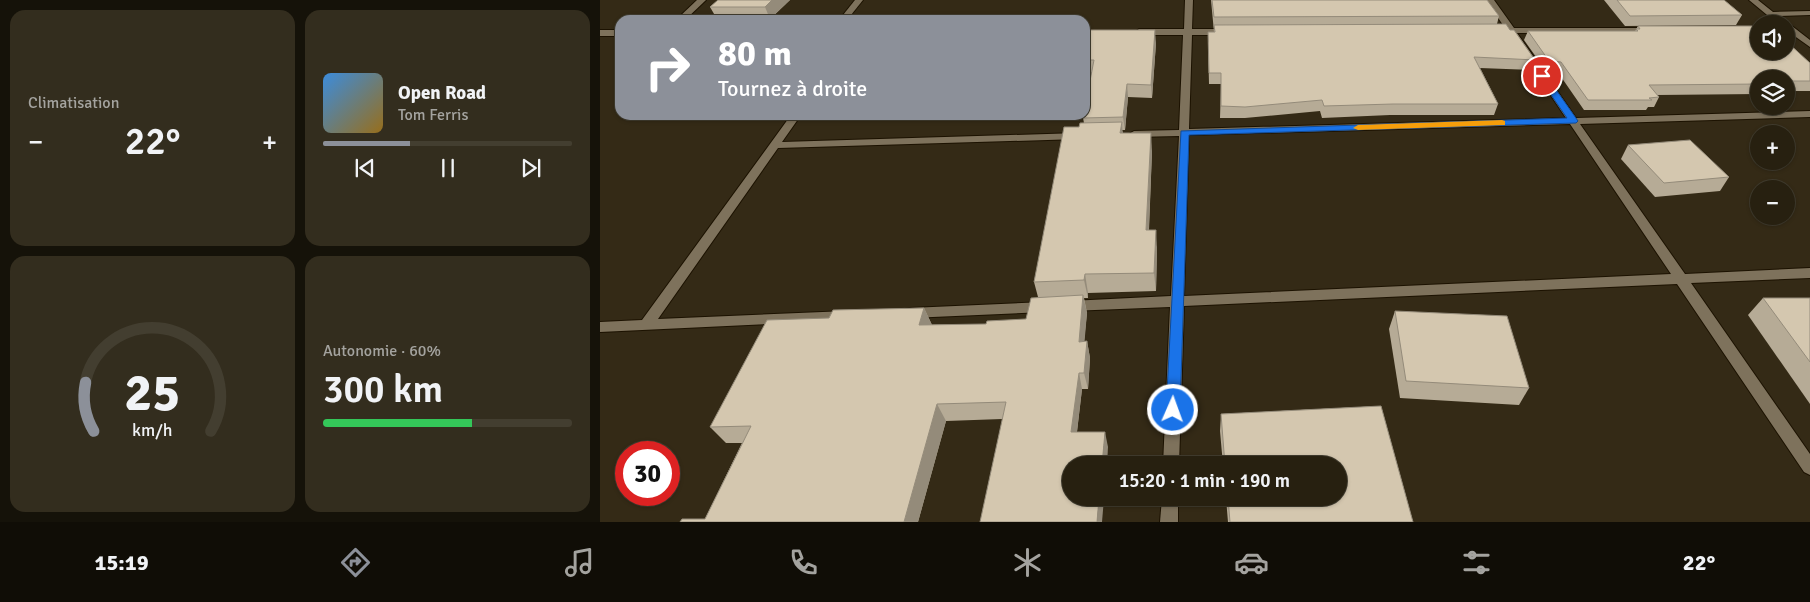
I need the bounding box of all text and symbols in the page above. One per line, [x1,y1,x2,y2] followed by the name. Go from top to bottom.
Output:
[1750,15,1795,225] map controls
[1750,15,1795,60] button: sound
[718,32,792,75] text: 80 m
[635,35,700,100] icon: right
[1521,55,1563,97] pin
[1528,62,1556,90] icon: arrive
[1750,70,1795,115] button: layers
[718,75,867,102] text: Tournez à droite
[398,81,486,105] text: Open Road
[28,93,119,113] text: Climatisation
[398,105,468,125] text: Tom Ferris
[125,118,180,165] text: 22°
[28,125,43,159] text: −
[262,125,277,159] text: +
[1750,125,1795,170] button: +
[351,154,379,182] icon: previous
[434,154,462,182] icon: pause
[517,154,545,182] icon: next
[1750,180,1795,225] button: −
[323,341,441,361] text: Autonomie · 60%
[124,361,181,425] text: 25
[323,366,443,413] text: 300 km
[1146,383,1198,435] position arrow
[132,419,173,441] text: km/h
[615,441,680,506] speed limit sign: 30
[1119,469,1290,493] text: 15:20 · 1 min · 190 m
[338,545,373,580] icon: directions
[562,545,597,580] icon: music
[786,545,821,580] icon: phone
[1010,545,1045,580] icon: climate
[1234,545,1269,580] icon: car
[1459,545,1494,580] icon: filters
[95,549,149,576] text: 15:19
[1683,549,1715,576] text: 22°

